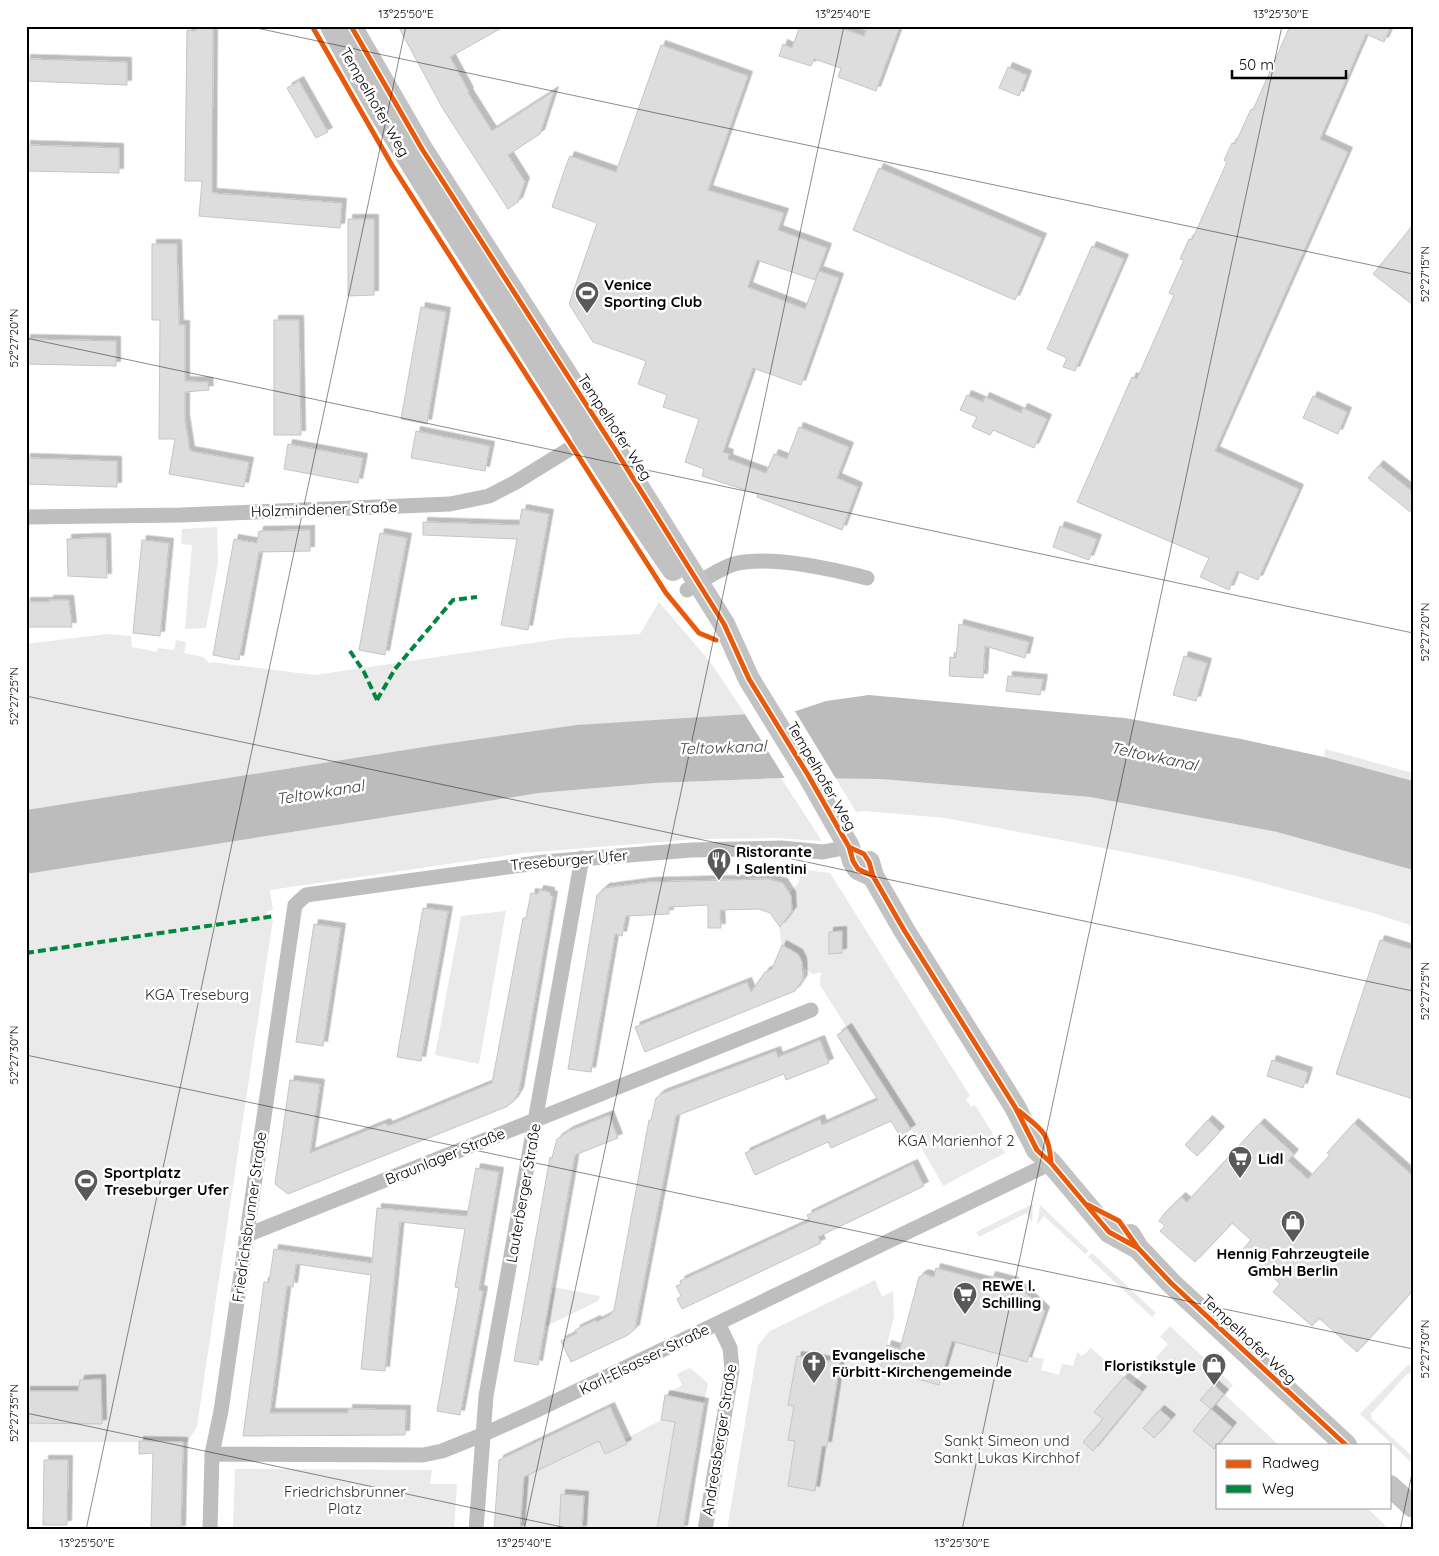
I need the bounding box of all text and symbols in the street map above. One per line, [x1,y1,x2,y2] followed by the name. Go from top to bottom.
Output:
[378,6,434,21] text: 13°25'50"E
[815,6,871,21] text: 13°25'40"E
[1253,6,1309,21] text: 13°25'30"E
[336,44,414,160] street label: Tempelhofer Weg
[1232,48,1345,80] scale bar
[1239,55,1274,74] text: 50 m
[1417,246,1432,302] text: 52°27'15"N
[604,275,702,311] place label: Venice Sporting Club
[574,280,600,314] sports icon: Venice Sporting Club
[6,308,21,368] text: 52°27'20"N
[573,370,657,484] street label: Tempelhofer Weg
[251,497,397,521] street label: Holzmindener Straße
[1417,602,1432,662] text: 52°27'20"N
[6,667,21,725] text: 52°27'25"N
[783,718,861,834] street label: Tempelhofer Weg
[678,735,769,759] water label: Teltowkanal
[1109,737,1202,775] water label: Teltowkanal
[275,775,367,809] water label: Teltowkanal
[736,842,812,878] place label: Ristorante I Salentini
[509,845,629,875] street label: Treseburger Ufer
[706,847,732,881] restaurant icon: Ristorante I Salentini
[1417,962,1432,1020] text: 52°27'25"N
[145,985,249,1004] park label: KGA Treseburg
[6,1026,21,1084] text: 52°27'30"N
[501,1122,545,1264] street label: Lauterberger Straße
[382,1123,508,1189] street label: Braunlager Straße
[228,1130,270,1304] street label: Friedrichsbrunner Straße
[898,1131,1014,1150] park label: KGA Marienhof 2
[1227,1145,1253,1179] supermarket icon: Lidl
[1258,1149,1283,1168] place label: Lidl
[104,1163,229,1199] place label: Sportplatz Treseburger Ufer
[73,1168,99,1202] sports icon: Sportplatz Treseburger Ufer
[1280,1209,1306,1243] shop icon: Hennig Fahrzeugteile GmbH Berlin
[1216,1244,1370,1280] place label: Hennig Fahrzeugteile GmbH Berlin
[982,1276,1041,1312] place label: REWE l. Schilling
[952,1281,978,1315] supermarket icon: REWE l. Schilling
[1197,1290,1301,1388] street label: Tempelhofer Weg
[576,1319,712,1399] street label: Karl-Elsasser-Straße
[1417,1320,1432,1378] text: 52°27'30"N
[832,1345,1012,1381] place label: Evangelische Fürbitt-Kirchengemeinde
[801,1350,827,1384] church icon: Evangelische Fürbitt-Kirchengemeinde
[1201,1352,1227,1386] shop icon: Floristikstyle
[1104,1356,1196,1375] place label: Floristikstyle
[698,1363,740,1517] street label: Andreasberger Straße
[6,1384,21,1442] text: 52°27'35"N
[934,1431,1081,1467] park label: Sankt Simeon und Sankt Lukas Kirchhof
[1216,1444,1392,1508] legend
[1262,1453,1319,1472] text: Radweg
[1262,1479,1294,1498] text: Weg
[284,1482,406,1518] park label: Friedrichsbrunner Platz
[59,1535,115,1550] text: 13°25'50"E
[496,1535,552,1550] text: 13°25'40"E
[934,1535,990,1550] text: 13°25'30"E

